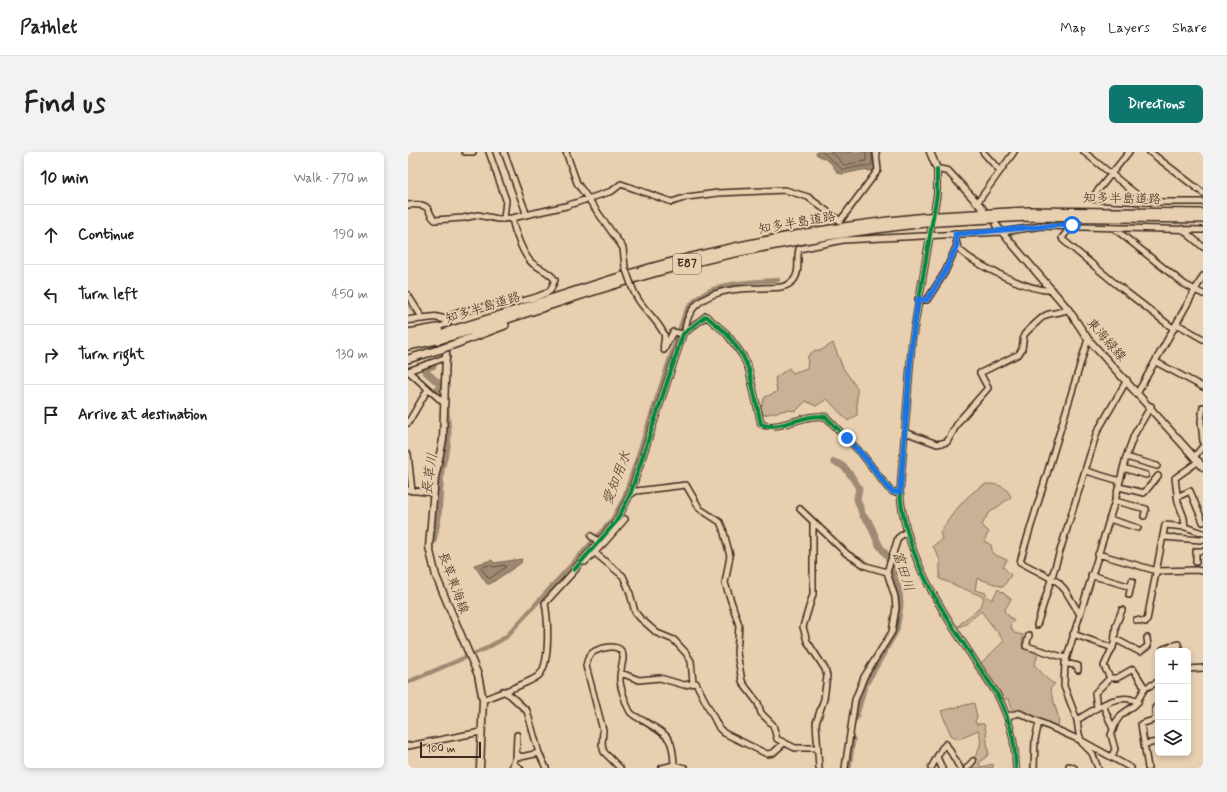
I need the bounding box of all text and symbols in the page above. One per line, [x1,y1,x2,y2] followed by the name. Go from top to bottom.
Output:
[20,15,77,40] text: Pathlet
[1060,19,1086,37] text: Map
[1108,19,1150,37] text: Layers
[1172,19,1207,37] text: Share
[1109,85,1203,123] button: Directions
[24,86,105,123] text: Find us
[40,167,89,189] text: 10 min
[294,170,368,187] text: Walk · 770 m
[1083,190,1161,208] street label: 知多半島道路
[757,208,837,238] street label: 知多半島道路
[1063,216,1081,234] route start
[40,224,62,246] icon: ahead
[78,225,134,245] text: Continue
[333,226,368,243] text: 190 m
[673,254,701,274] road number: E87
[40,284,62,306] icon: left
[78,285,138,305] text: Turn left
[332,286,368,303] text: 450 m
[443,288,523,328] street label: 知多半島道路
[1083,315,1130,366] street label: 東海緑線
[40,344,62,366] icon: right
[78,345,145,365] text: Turn right
[335,346,368,363] text: 130 m
[40,404,62,426] icon: arrive
[78,405,207,425] text: Arrive at destination
[838,429,856,447] route end
[599,449,635,507] water label: 愛知用水
[418,452,442,496] water label: 長草川
[888,548,918,594] water label: 富田川
[434,550,472,617] street label: 長草東海線
[1155,648,1191,756] map controls
[1155,648,1191,684] button: +
[1155,684,1191,720] button: −
[1155,720,1191,756] button: layers
[420,740,481,759] scale bar
[426,742,456,756] text: 100 m

